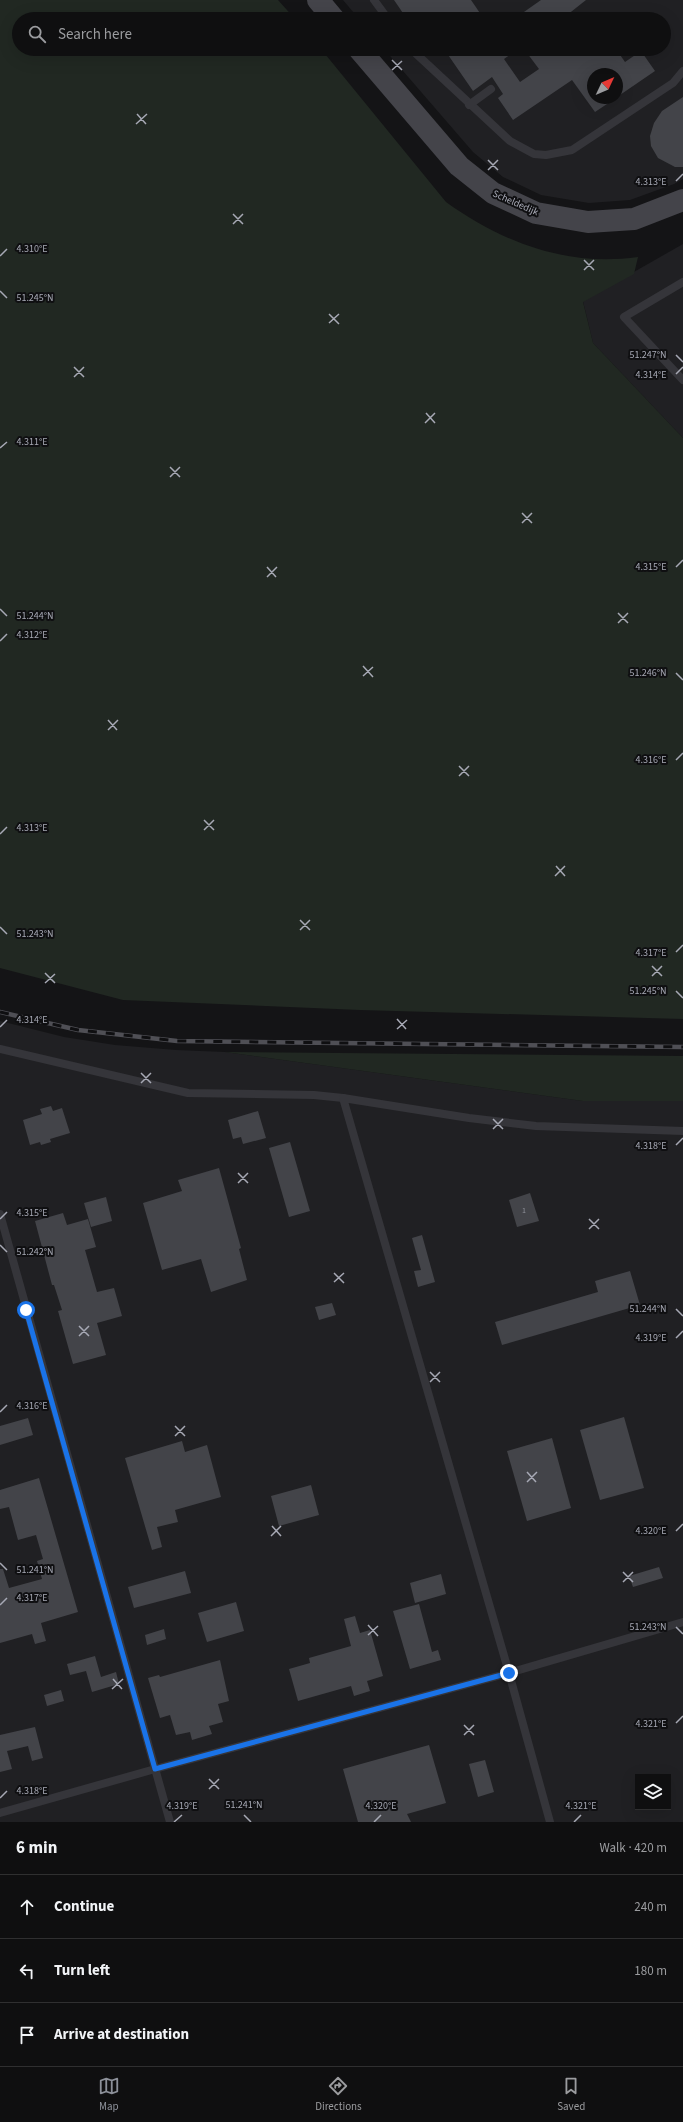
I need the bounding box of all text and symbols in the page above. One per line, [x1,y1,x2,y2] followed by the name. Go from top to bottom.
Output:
[12,12,671,56] search box
[26,23,48,45] icon: search
[58,24,132,45] text: Search here
[587,68,623,104] north arrow
[636,175,666,189] text: 4.313°E
[490,187,541,219] street label: Scheldedijk
[17,242,47,256] text: 4.310°E
[16,291,54,305] text: 51.245°N
[629,348,667,362] text: 51.247°N
[636,368,666,382] text: 4.314°E
[17,435,47,449] text: 4.311°E
[636,560,666,574] text: 4.315°E
[16,609,54,623] text: 51.244°N
[17,628,47,642] text: 4.312°E
[629,666,667,680] text: 51.246°N
[636,753,666,767] text: 4.316°E
[17,821,47,835] text: 4.313°E
[16,927,54,941] text: 51.243°N
[636,946,666,960] text: 4.317°E
[629,984,667,998] text: 51.245°N
[17,1013,47,1027] text: 4.314°E
[636,1139,666,1153] text: 4.318°E
[522,1205,526,1216] house number: 1
[17,1206,47,1220] text: 4.315°E
[16,1245,54,1259] text: 51.242°N
[17,1301,35,1319] route start
[629,1302,667,1316] text: 51.244°N
[636,1331,666,1345] text: 4.319°E
[17,1399,47,1413] text: 4.316°E
[636,1524,666,1538] text: 4.320°E
[16,1563,54,1577] text: 51.241°N
[17,1591,47,1605] text: 4.317°E
[629,1620,667,1634] text: 51.243°N
[500,1664,518,1682] route end
[636,1717,666,1731] text: 4.321°E
[635,1774,671,1810] map controls
[635,1774,671,1810] button: layers
[17,1784,47,1798] text: 4.318°E
[225,1798,263,1812] text: 51.241°N
[167,1799,197,1813] text: 4.319°E
[366,1799,396,1813] text: 4.320°E
[566,1799,596,1813] text: 4.321°E
[16,1836,57,1860] text: 6 min
[599,1839,667,1857] text: Walk · 420 m
[16,1896,38,1918] icon: ahead
[54,1896,114,1917] text: Continue
[634,1898,667,1916] text: 240 m
[16,1960,38,1982] icon: left
[54,1960,110,1981] text: Turn left
[634,1962,667,1980] text: 180 m
[16,2024,38,2046] icon: arrive
[54,2024,189,2045] text: Arrive at destination
[98,2075,120,2114] tab: Map
[315,2075,362,2114] tab: Directions
[557,2075,585,2114] tab: Saved

